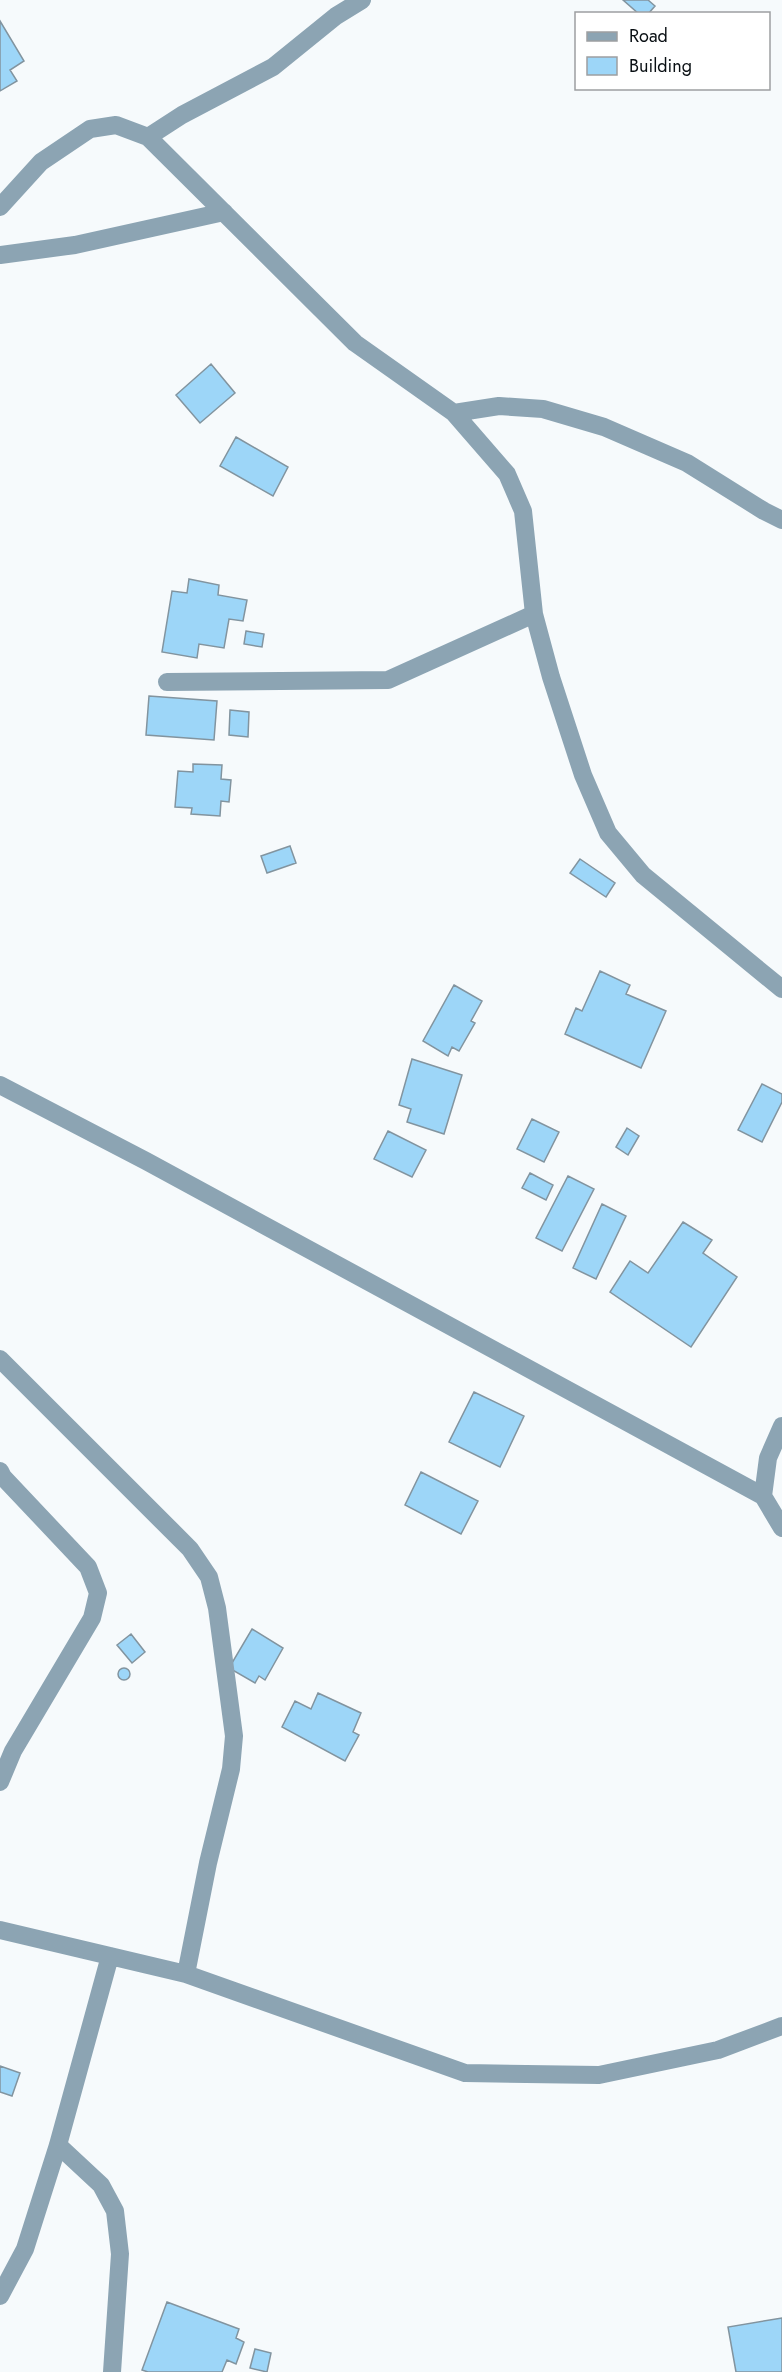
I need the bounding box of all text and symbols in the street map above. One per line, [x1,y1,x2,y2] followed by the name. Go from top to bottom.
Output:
[575,12,770,90] legend
[629,23,668,49] text: Road
[629,53,692,79] text: Building

